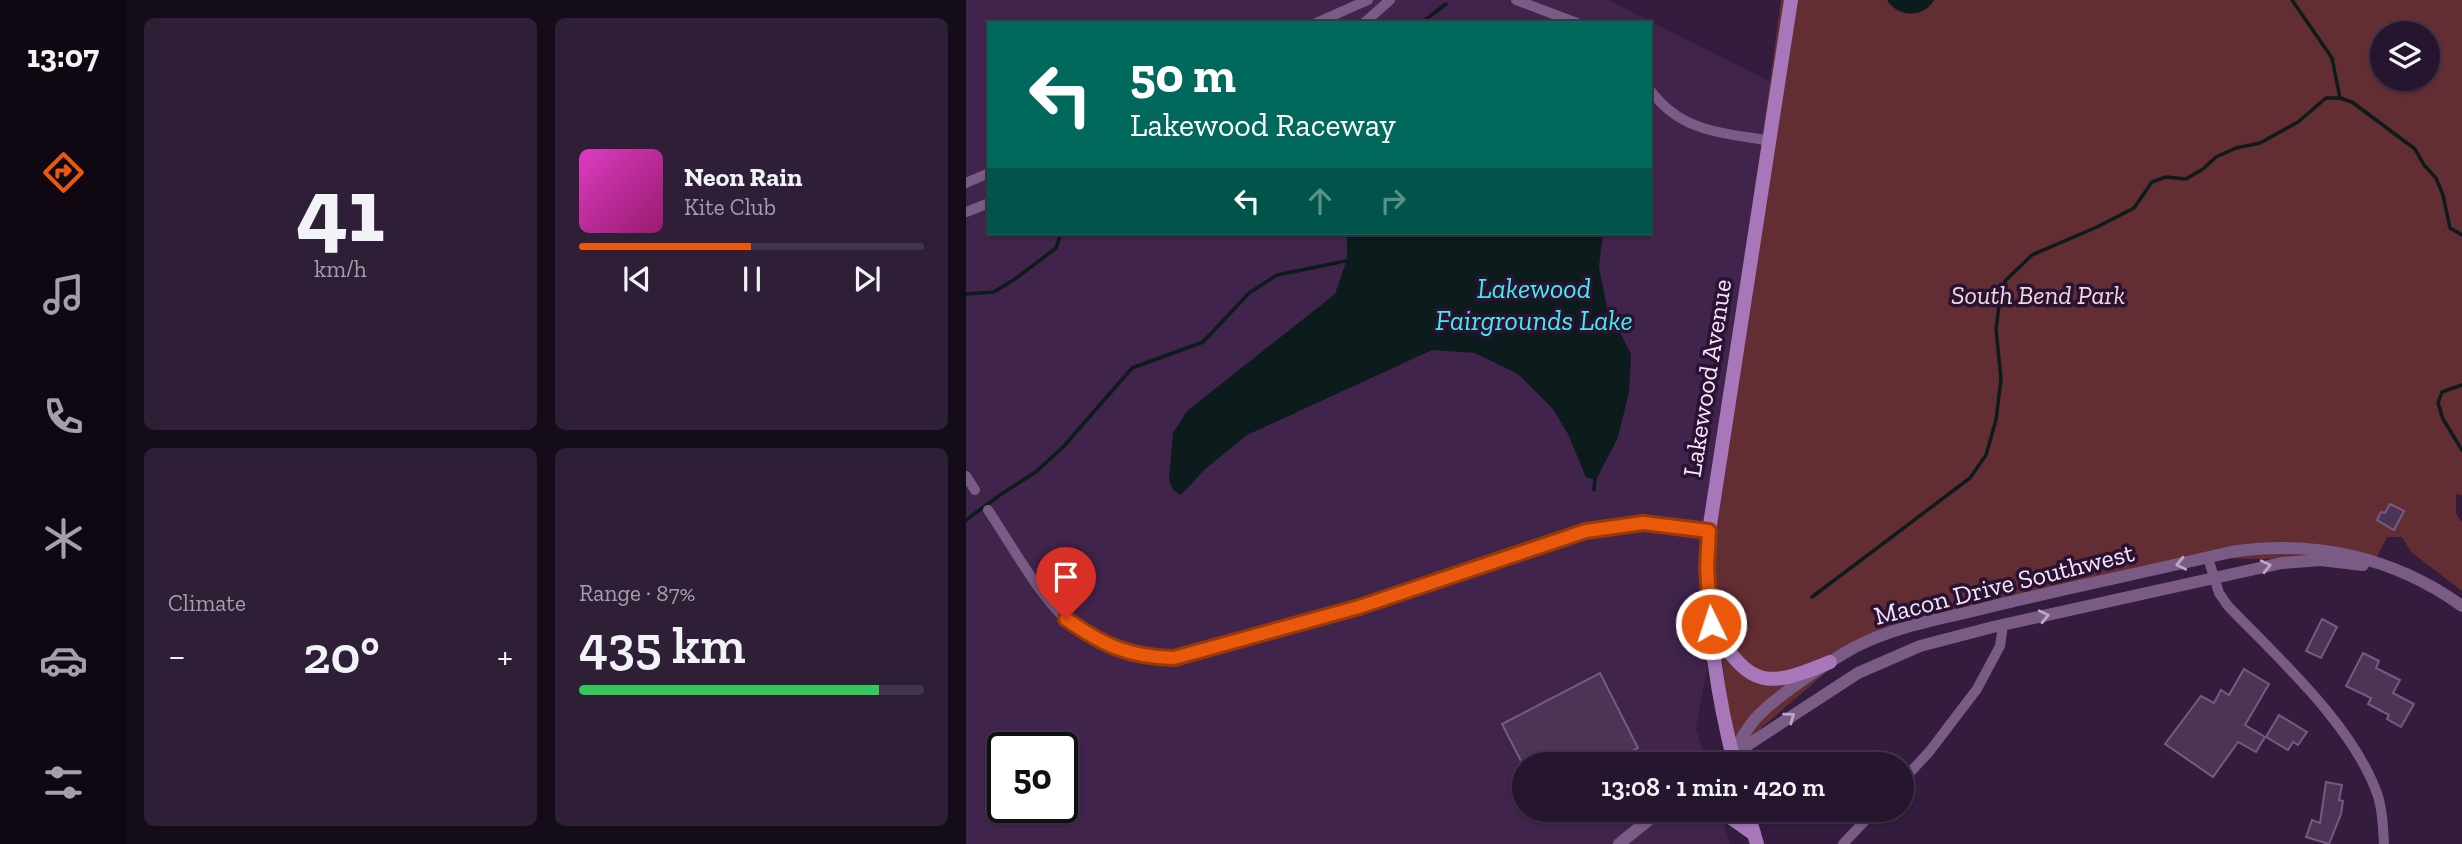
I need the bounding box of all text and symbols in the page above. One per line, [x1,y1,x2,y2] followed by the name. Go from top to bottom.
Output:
[2370,21,2440,91] map controls
[2370,21,2440,91] button: layers
[27,37,99,75] text: 13:07
[1130,46,1236,105] text: 50 m
[1015,49,1106,140] icon: left
[1130,106,1396,144] text: Lakewood Raceway
[39,148,88,197] icon: directions
[296,155,385,264] text: 41
[684,161,802,193] text: Neon Rain
[1228,182,1266,220] icon: left
[1301,182,1339,220] icon: ahead
[1374,182,1412,220] icon: right
[684,193,776,221] text: Kite Club
[314,255,367,283] text: km/h
[618,260,656,298] icon: previous
[733,260,771,298] icon: pause
[848,260,886,298] icon: next
[39,270,88,319] icon: music
[1435,272,1633,337] water label: Lakewood Fairgrounds Lake
[1676,277,1738,479] street label: Lakewood Avenue
[1951,279,2125,311] park label: South Bend Park
[39,392,88,441] icon: phone
[39,514,88,563] icon: climate
[1871,536,2138,632] street label: Macon Drive Southwest
[1036,547,1096,619] pin
[2175,556,2187,570] one-way arrow
[1047,558,1085,596] icon: arrive
[2260,560,2272,575] one-way arrow
[579,579,695,607] text: Range · 87%
[1674,587,1748,661] position arrow
[168,589,246,617] text: Climate
[2038,610,2050,624] one-way arrow
[579,614,746,676] text: 435 km
[303,624,380,686] text: 20°
[168,633,186,679] text: −
[497,633,513,679] text: +
[39,636,88,685] icon: car
[1782,713,1795,725] one-way arrow
[987,732,1078,823] speed limit sign: 50
[39,758,88,807] icon: filters
[1601,771,1825,803] text: 13:08 · 1 min · 420 m

